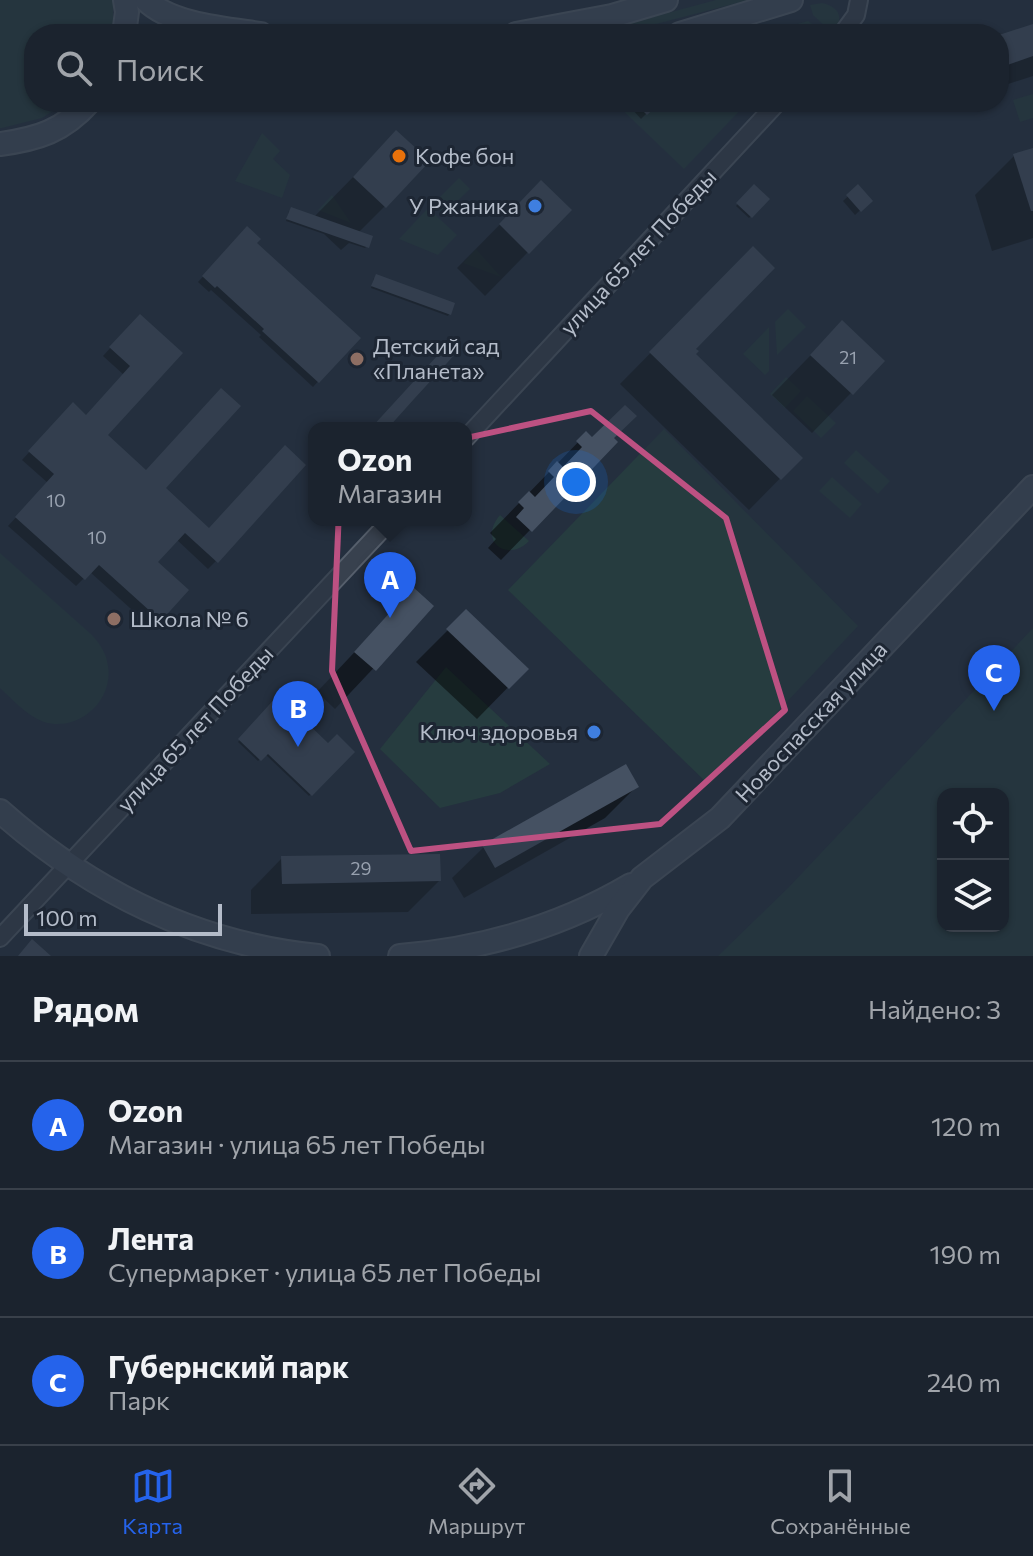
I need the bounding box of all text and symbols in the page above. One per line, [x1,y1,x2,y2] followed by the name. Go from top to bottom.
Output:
[24,24,1009,112] search box
[52,46,96,90] icon: search
[116,50,204,87] text: Поиск
[415,142,514,169] place label: Кофе бон
[390,147,408,165] marker: Кофе бон
[554,163,721,340] street label: улица 65 лет Победы
[409,192,519,219] place label: У Ржаника
[526,197,544,215] marker: У Ржаника
[373,332,499,384] place label: Детский сад «Планета»
[839,346,857,368] house number: 21
[348,350,366,368] marker: Детский сад «Планета»
[308,422,472,526] popup
[337,440,412,477] text: Ozon
[556,462,596,502] your location
[337,477,443,508] text: Магазин
[46,489,66,511] house number: 10
[87,526,107,548] house number: 10
[364,552,416,618] pin: A
[130,605,249,632] place label: Школа № 6
[105,610,123,628] marker: Школа № 6
[729,636,892,808] street label: Новоспасская улица
[111,640,278,817] street label: улица 65 лет Победы
[968,645,1020,711] pin: C
[272,681,324,747] pin: B
[419,718,578,745] place label: Ключ здоровья
[585,723,603,741] marker: Ключ здоровья
[937,788,1009,932] map controls
[937,788,1009,860] button: locate
[351,857,371,879] house number: 29
[937,860,1009,932] button: layers
[24,900,222,936] scale bar
[36,904,98,931] text: 100 m
[32,987,139,1029] text: Рядом
[868,993,1001,1024] text: Найдено: 3
[108,1091,183,1128] text: Ozon
[49,1110,67,1141] text: A
[931,1110,1001,1141] text: 120 m
[108,1128,486,1159] text: Магазин · улица 65 лет Победы
[108,1219,194,1256] text: Лента
[49,1238,67,1269] text: B
[929,1238,1001,1269] text: 190 m
[108,1256,541,1287] text: Супермаркет · улица 65 лет Победы
[108,1347,349,1384] text: Губернский парк
[49,1366,67,1397] text: C
[927,1366,1001,1397] text: 240 m
[108,1384,170,1415] text: Парк
[122,1464,183,1539] tab: Карта
[428,1464,525,1539] tab: Маршрут
[770,1464,911,1539] tab: Сохранённые

